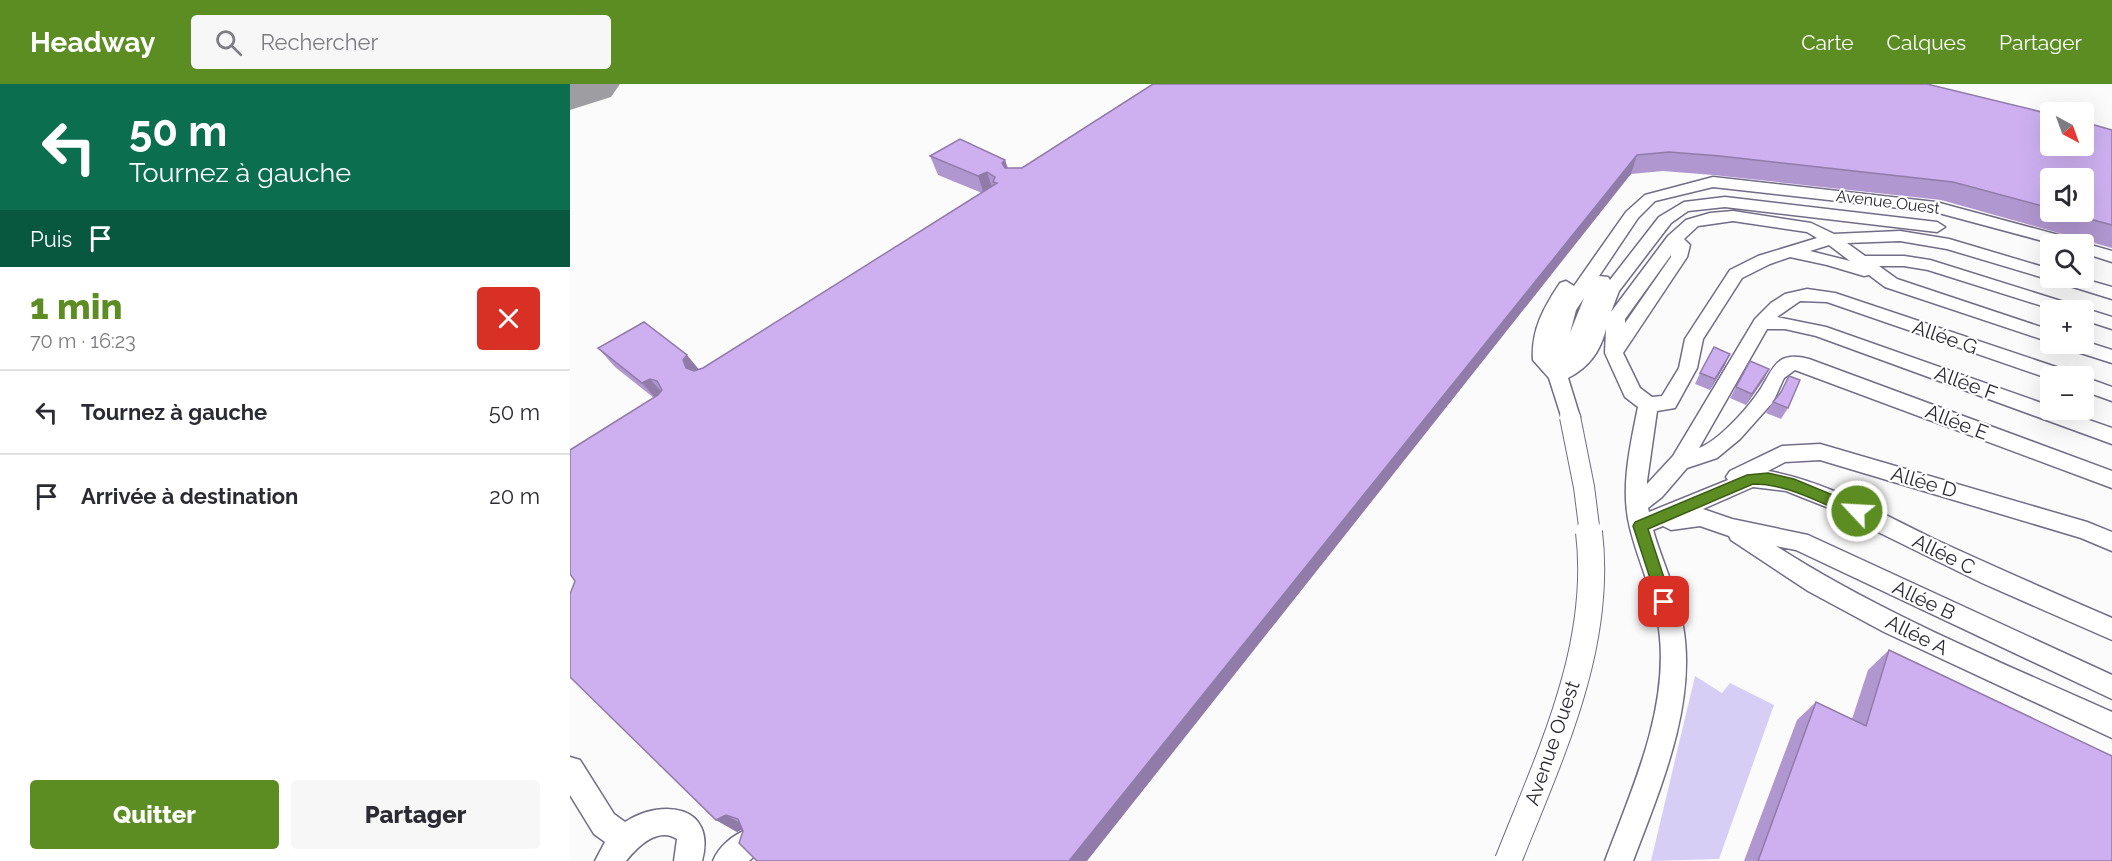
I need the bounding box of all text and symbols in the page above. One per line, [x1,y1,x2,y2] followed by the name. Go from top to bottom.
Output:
[191,15,611,69] search box
[30,26,155,59] text: Headway
[212,26,245,59] icon: search
[260,29,378,55] text: Rechercher
[1801,30,1854,55] text: Carte
[1887,30,1966,55] text: Calques
[1999,30,2082,55] text: Partager
[2040,102,2094,156] north arrow
[2040,102,2094,420] map controls
[129,107,227,156] text: 50 m
[30,108,108,186] icon: left
[129,157,351,188] text: Tournez à gauche
[2040,168,2094,222] button: sound
[1835,186,1942,218] street label: Avenue Ouest
[84,222,117,255] icon: arrive
[30,226,72,252] text: Puis
[2040,234,2094,288] button: search
[30,285,122,327] text: 1 min
[477,287,540,350] button: close
[2040,300,2094,354] button: +
[1909,315,1981,359] street label: Allée G
[30,329,136,353] text: 70 m · 16:23
[1931,361,2001,405] street label: Allée F
[2040,366,2094,420] button: −
[30,396,63,429] icon: left
[81,399,267,425] text: Tournez à gauche
[489,399,540,425] text: 50 m
[1922,399,1992,445] street label: Allée E
[1888,461,1960,503] street label: Allée D
[1825,479,1889,543] position arrow
[30,480,63,513] icon: arrive
[81,483,298,509] text: Arrivée à destination
[489,483,540,509] text: 20 m
[1909,529,1979,580] street label: Allée C
[1889,575,1959,625] street label: Allée B
[1638,576,1689,627] pin
[1647,585,1680,618] icon: arrive
[1882,610,1952,660] street label: Allée A
[1519,677,1585,808] street label: Avenue Ouest
[30,780,279,849] button: Quitter
[291,780,540,849] button: Partager

